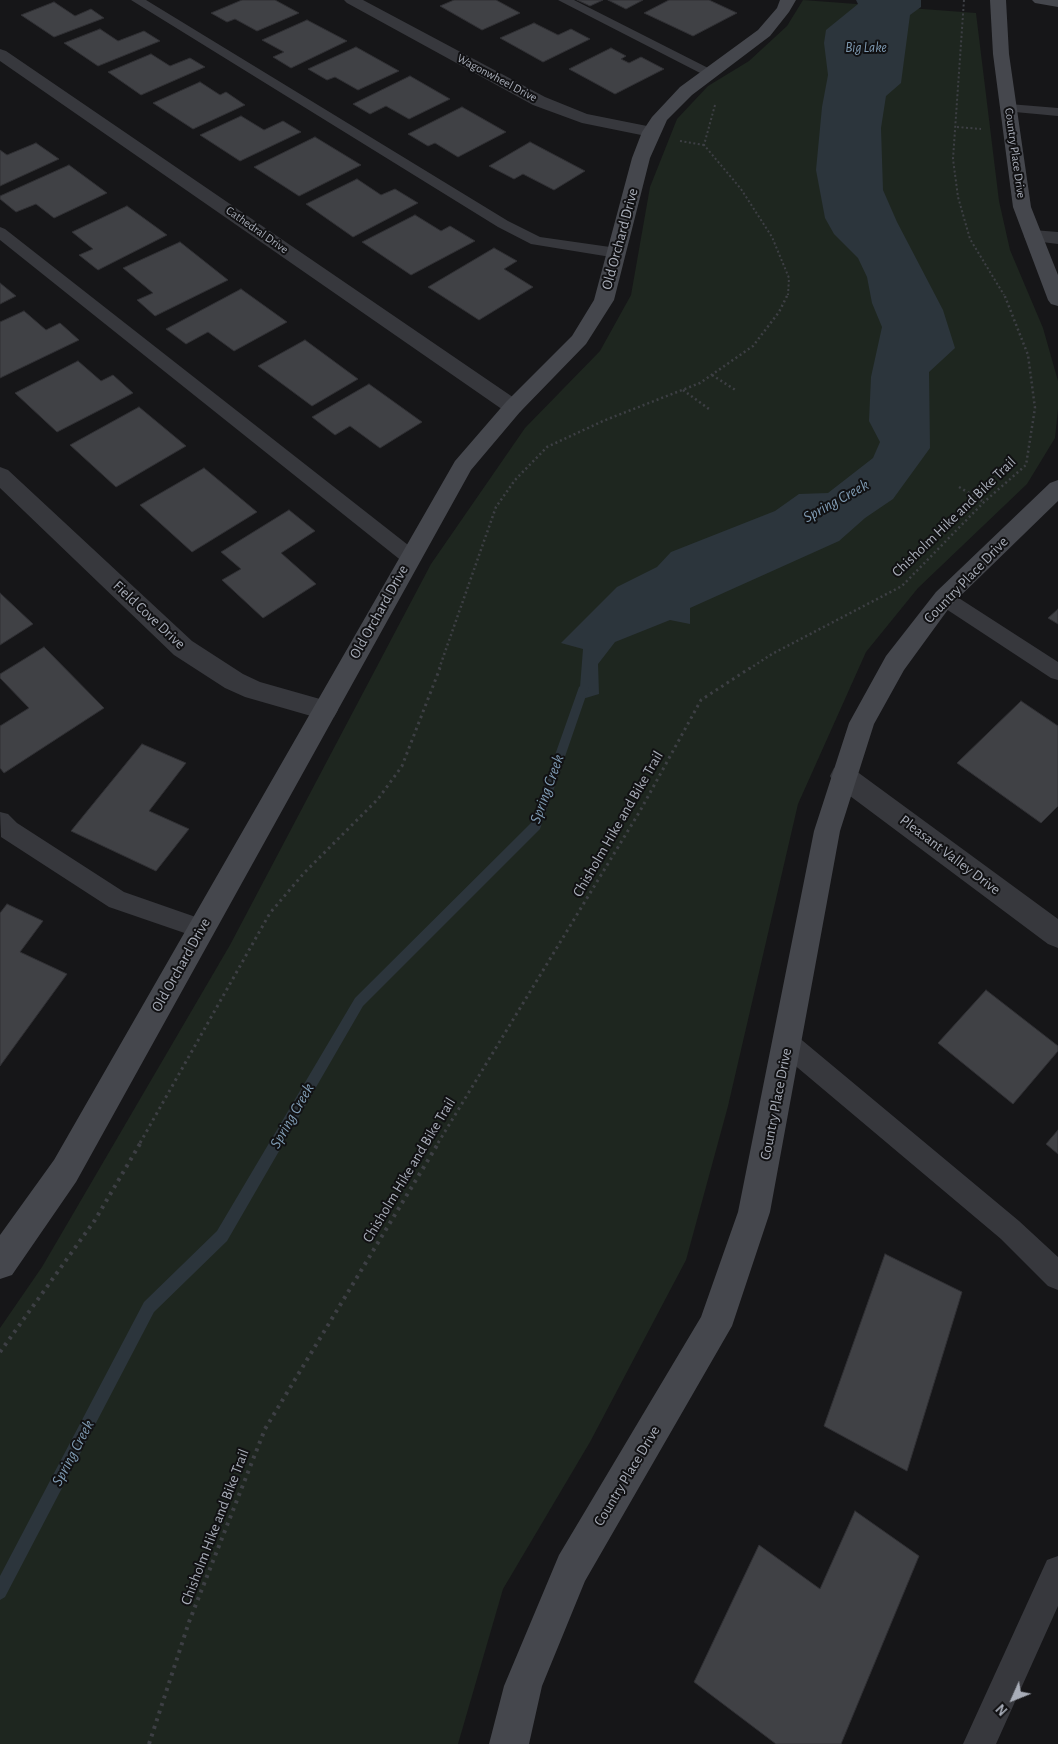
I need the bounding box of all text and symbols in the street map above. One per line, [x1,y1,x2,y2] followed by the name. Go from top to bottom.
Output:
[845,40,887,56] water label: Big Lake
[455,51,539,105] street label: Wagonwheel Drive
[1002,107,1028,199] street label: Country Place Drive
[598,186,642,292] street label: Old Orchard Drive
[223,203,291,257] street label: Cathedral Drive
[888,453,1020,581] street label: Chisholm Hike and Bike Trail
[800,475,872,527] water label: Spring Creek
[920,533,1012,627] street label: Country Place Drive
[346,562,412,662] street label: Old Orchard Drive
[109,577,189,653] street label: Field Cove Drive
[569,748,667,900] street label: Chisholm Hike and Bike Trail
[526,752,568,826] water label: Spring Creek
[896,811,1004,899] street label: Pleasant Valley Drive
[148,915,214,1015] street label: Old Orchard Drive
[756,1047,796,1161] street label: Country Place Drive
[266,1080,318,1152] water label: Spring Creek
[359,1094,459,1246] street label: Chisholm Hike and Bike Trail
[48,1417,98,1489] water label: Spring Creek
[590,1423,664,1529] street label: Country Place Drive
[177,1446,253,1608] street label: Chisholm Hike and Bike Trail
[988,1674,1038,1724] north arrow
[994,1701,1011,1718] text: N

